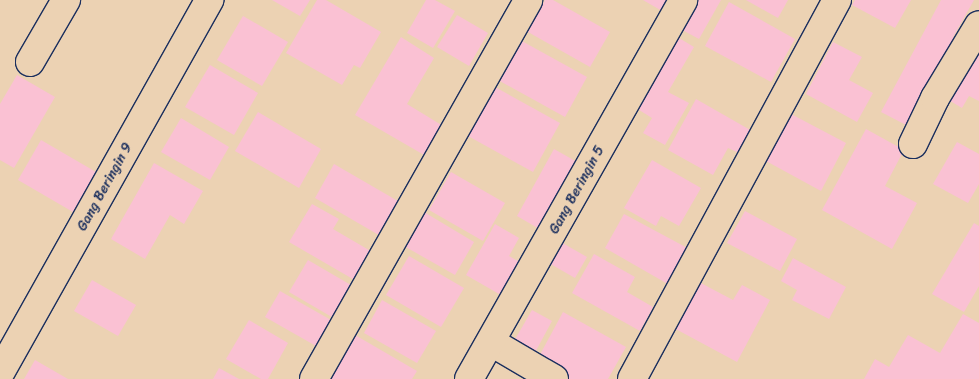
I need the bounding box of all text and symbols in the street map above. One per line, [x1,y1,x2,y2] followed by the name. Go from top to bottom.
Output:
[74,140,136,234] street label: Gang Beringin 9
[546,143,608,237] street label: Gang Beringin 5

